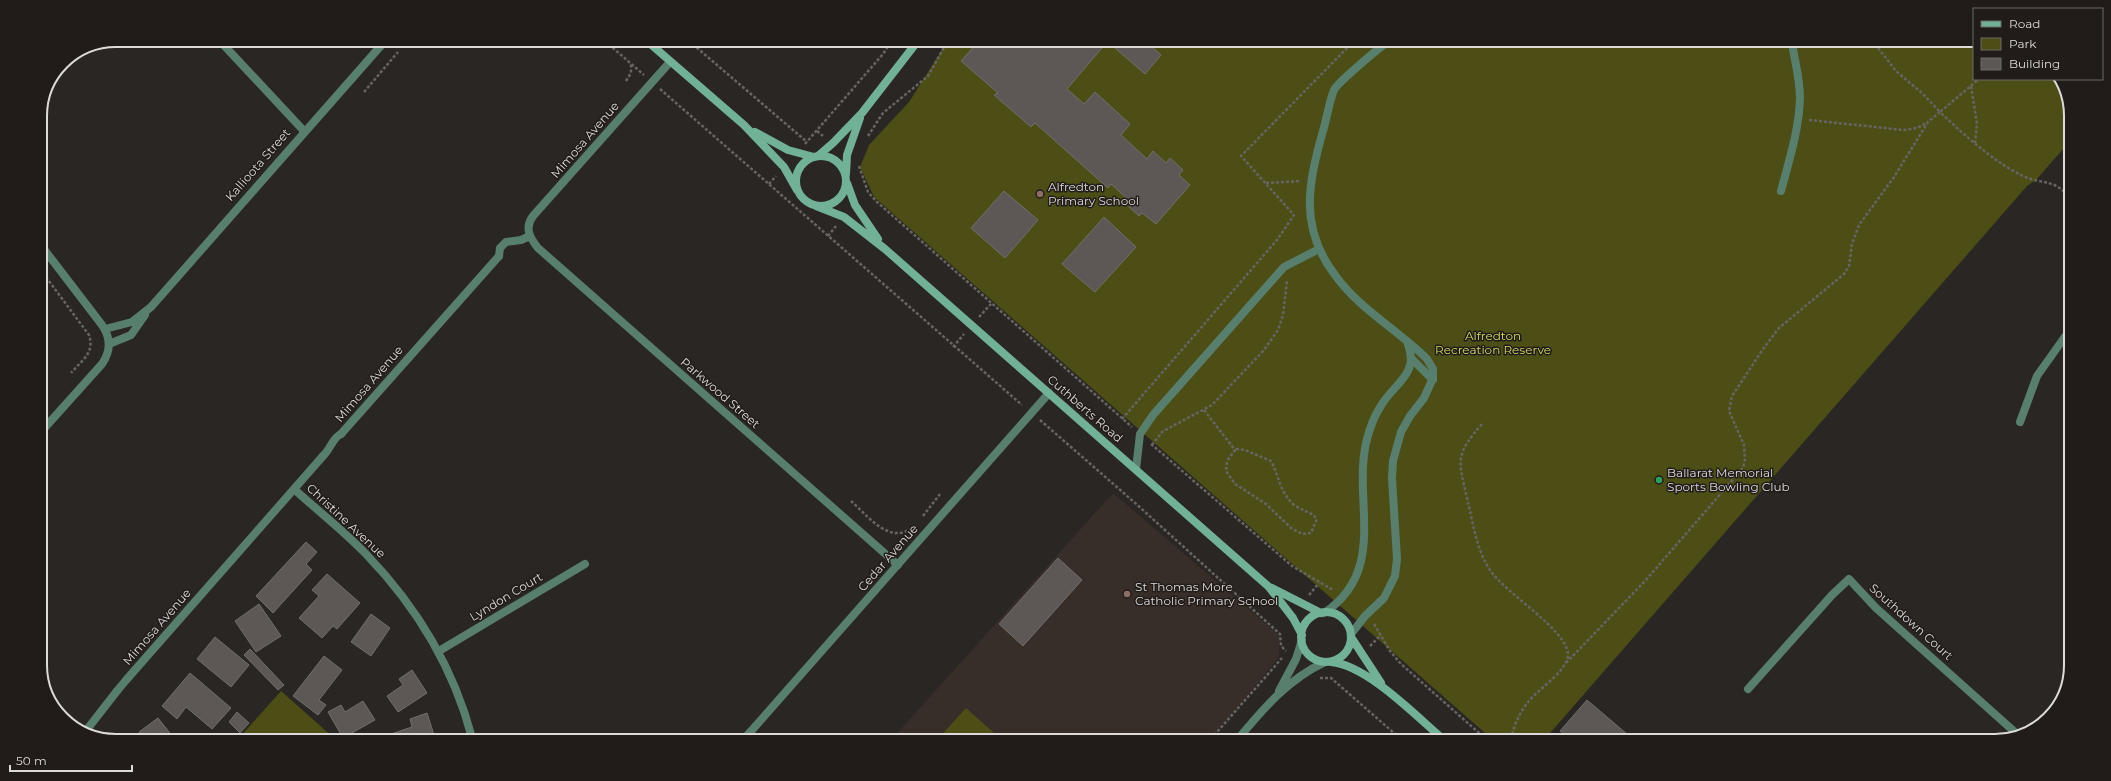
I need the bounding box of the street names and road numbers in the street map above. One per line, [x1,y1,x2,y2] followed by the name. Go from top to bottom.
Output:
[547,98,622,181] street label: Mimosa Avenue
[222,125,293,204] street label: Kallioota Street
[331,342,406,425] street label: Mimosa Avenue
[678,354,763,431] street label: Parkwood Street
[1045,372,1126,445] street label: Cuthberts Road
[304,480,389,561] street label: Christine Avenue
[854,521,921,594] street label: Cedar Avenue
[467,569,545,624] street label: Lyndon Court
[1867,580,1956,663] street label: Southdown Court
[119,585,194,668] street label: Mimosa Avenue

